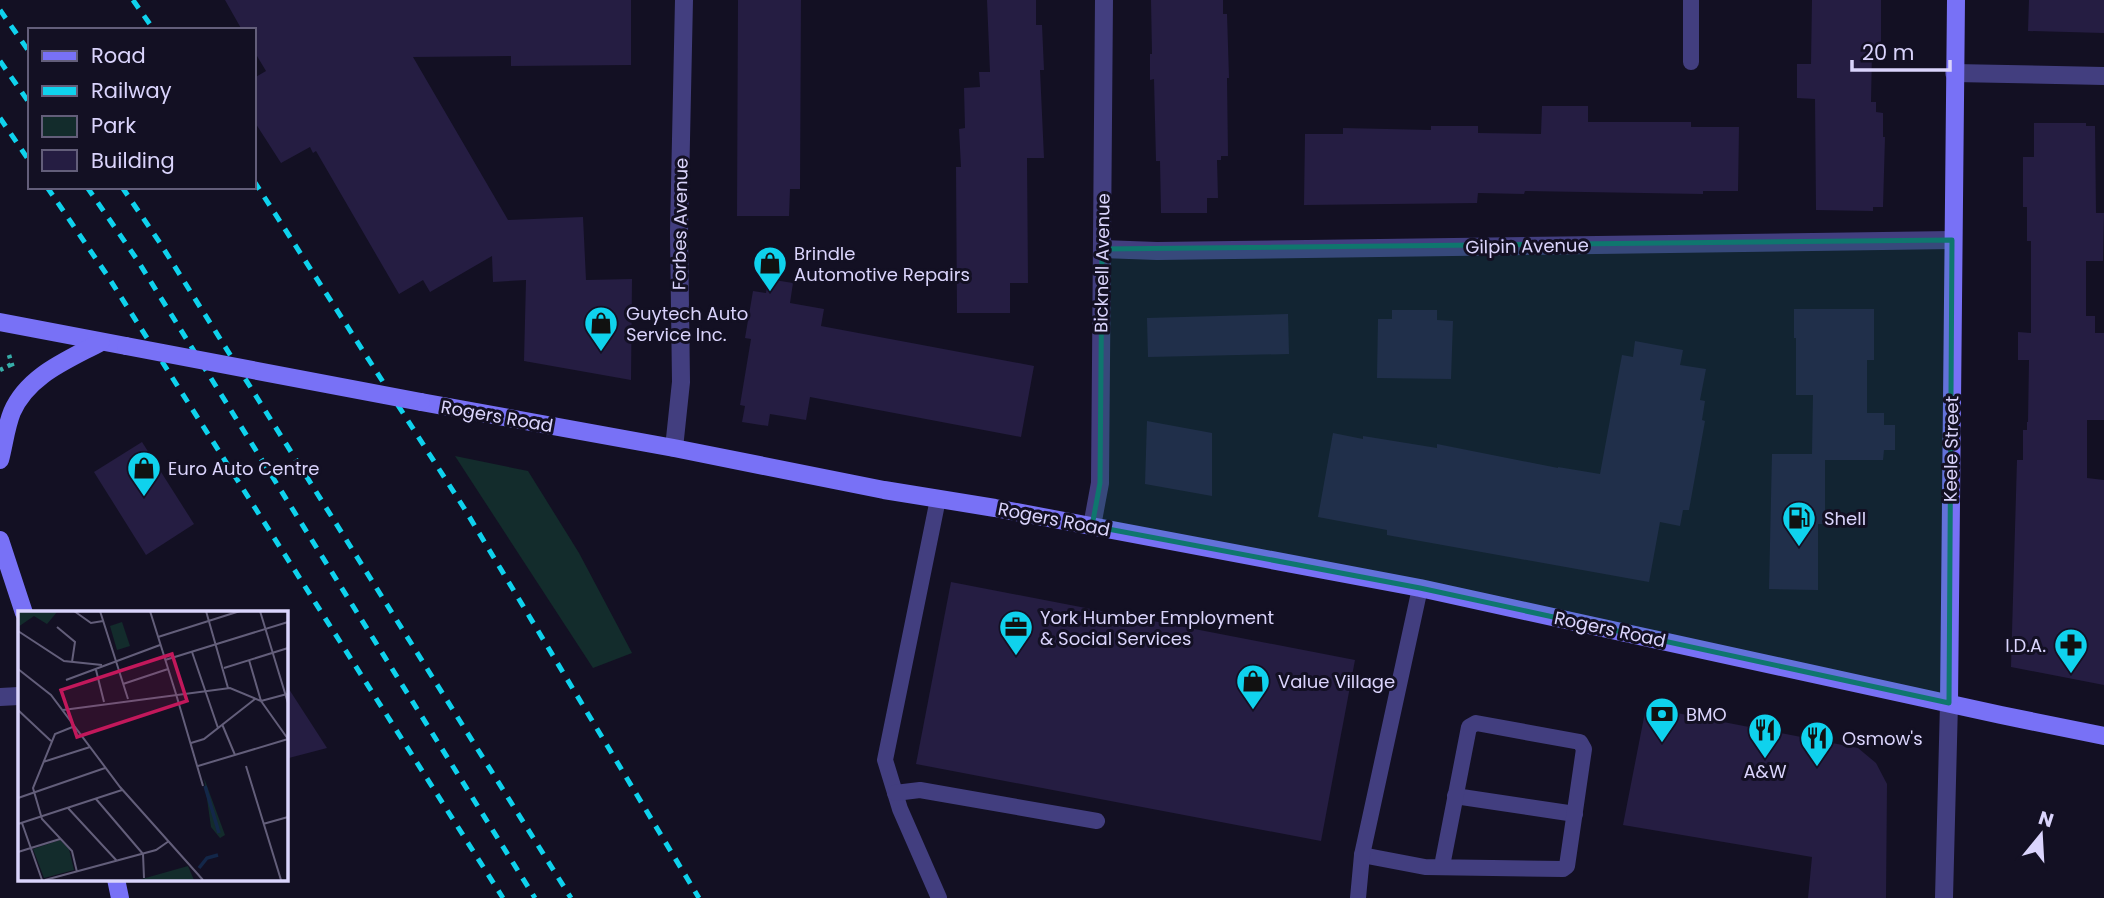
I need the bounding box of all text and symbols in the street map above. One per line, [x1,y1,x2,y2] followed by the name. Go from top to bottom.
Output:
[28,28,256,189] legend
[1852,28,1950,72] scale bar
[1862,38,1915,67] text: 20 m
[91,41,146,70] text: Road
[91,76,172,105] text: Railway
[91,111,136,140] text: Park
[91,146,175,175] text: Building
[666,158,694,290] street label: Forbes Avenue
[1088,193,1116,333] street label: Bicknell Avenue
[1465,232,1589,260] street label: Gilpin Avenue
[794,241,970,287] place label: Brindle Automotive Repairs
[751,244,789,293] shop icon: Brindle Automotive Repairs
[626,301,748,347] place label: Guytech Auto Service Inc.
[582,304,620,353] shop icon: Guytech Auto Service Inc.
[439,394,555,438] street label: Rogers Road
[1938,396,1964,502] street label: Keele Street
[125,449,163,498] shop icon: Euro Auto Centre
[168,456,319,481] place label: Euro Auto Centre
[996,496,1112,542] street label: Rogers Road
[1780,499,1818,548] fuel station icon: Shell
[1824,506,1866,531] place label: Shell
[1040,605,1274,651] place label: York Humber Employment & Social Services
[1552,605,1668,653] street label: Rogers Road
[997,608,1035,657] office icon: York Humber Employment & Social Services
[18,611,287,880] inset map
[2052,626,2090,675] pharmacy icon: I.D.A.
[2005,633,2046,658] place label: I.D.A.
[1234,662,1272,711] shop icon: Value Village
[1278,669,1395,694] place label: Value Village
[1643,695,1681,744] bank icon: BMO
[1686,702,1727,727] place label: BMO
[1746,711,1784,760] restaurant icon: A&W
[1798,719,1836,768] restaurant icon: Osmow's
[1842,726,1923,751] place label: Osmow's
[1743,759,1787,784] place label: A&W
[2006,800,2076,870] north arrow
[2035,804,2057,834] text: N

